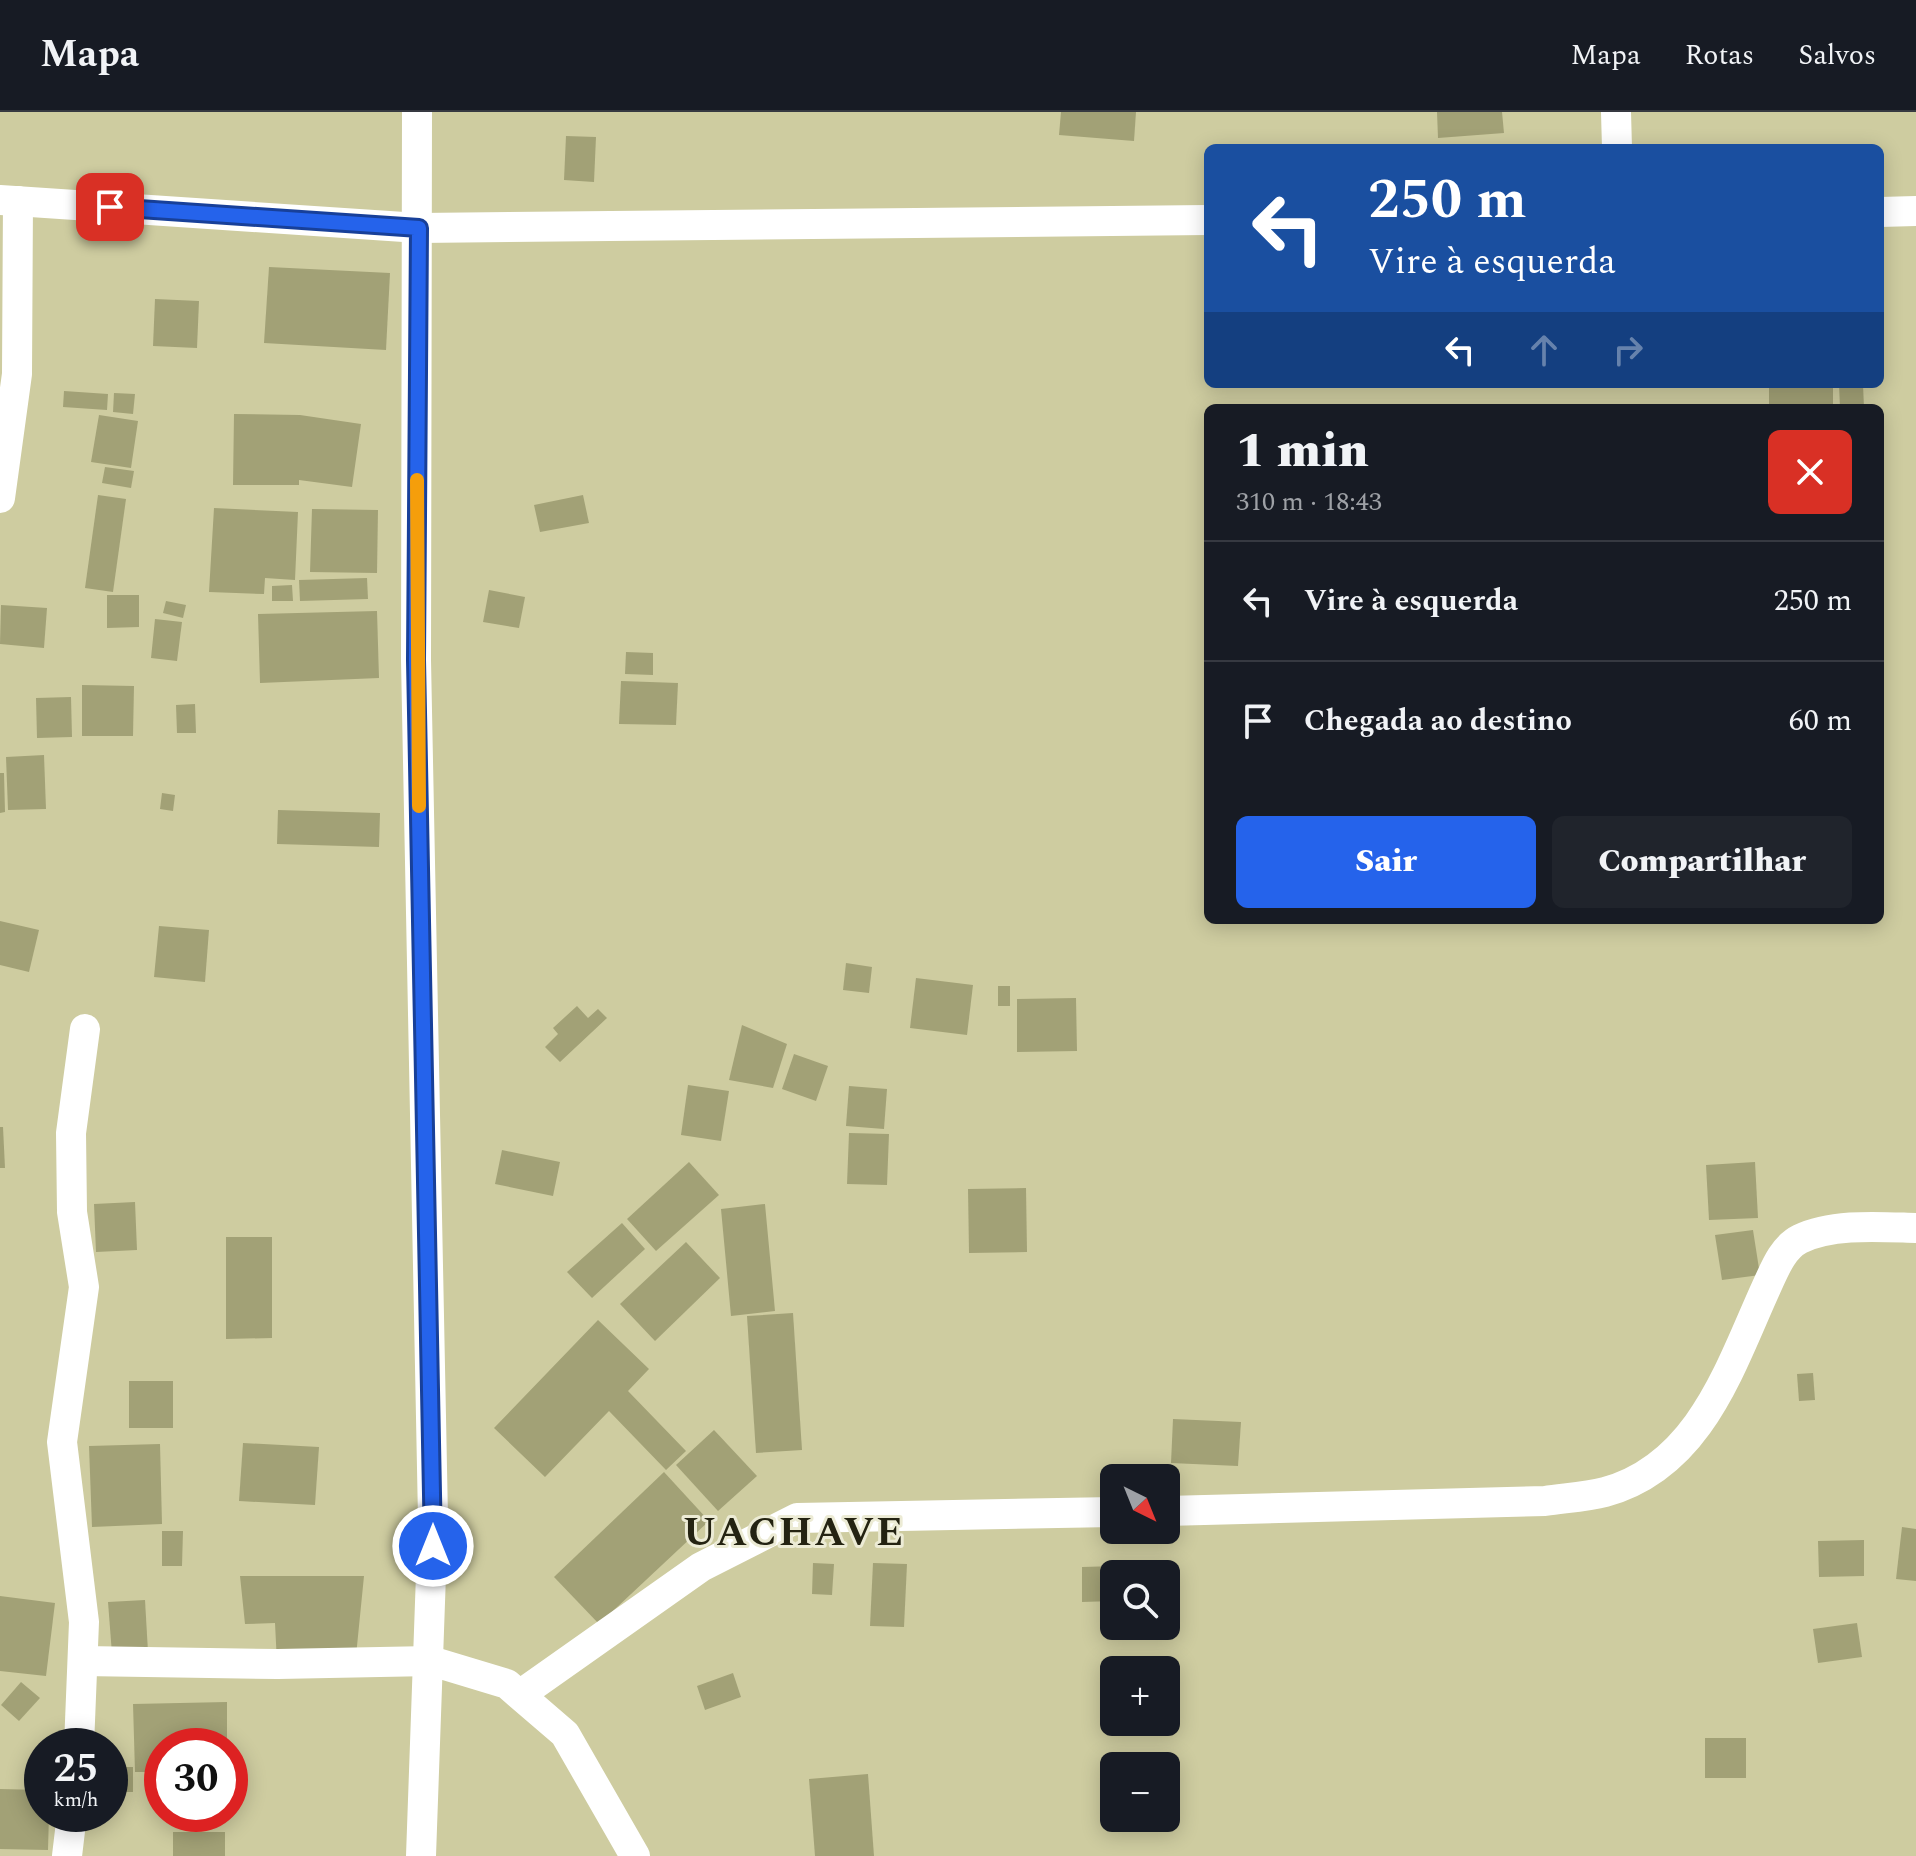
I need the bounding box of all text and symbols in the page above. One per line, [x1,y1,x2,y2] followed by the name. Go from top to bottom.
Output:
[40,26,139,84] text: Mapa
[1571,34,1641,77] text: Mapa
[1685,34,1754,77] text: Rotas
[1798,34,1876,77] text: Salvos
[1368,158,1527,243] text: 250 m
[76,173,144,241] pin
[1236,176,1340,280] icon: left
[88,185,132,229] icon: arrive
[1368,235,1616,290] text: Vire à esquerda
[1438,328,1482,372] icon: left
[1522,328,1566,372] icon: ahead
[1606,328,1650,372] icon: right
[1236,415,1369,488] text: 1 min
[1768,430,1852,514] button: close
[1236,482,1382,522] text: 310 m · 18:43
[1304,578,1518,624] text: Vire à esquerda
[1774,578,1852,624] text: 250 m
[1236,579,1280,623] icon: left
[1304,698,1572,744] text: Chegada ao destino
[1789,698,1852,744] text: 60 m
[1236,699,1280,743] icon: arrive
[1236,816,1536,908] button: Sair
[1552,816,1852,908] button: Compartilhar
[1100,1464,1180,1544] north arrow
[1100,1464,1180,1832] map controls
[683,1503,905,1564] district label: UACHAVE
[391,1504,475,1588] position arrow
[1100,1560,1180,1640] button: search
[1100,1656,1180,1736] button: +
[144,1728,248,1832] speed limit sign: 30
[54,1739,98,1800] text: 25
[1100,1752,1180,1832] button: −
[54,1785,99,1815] text: km/h

